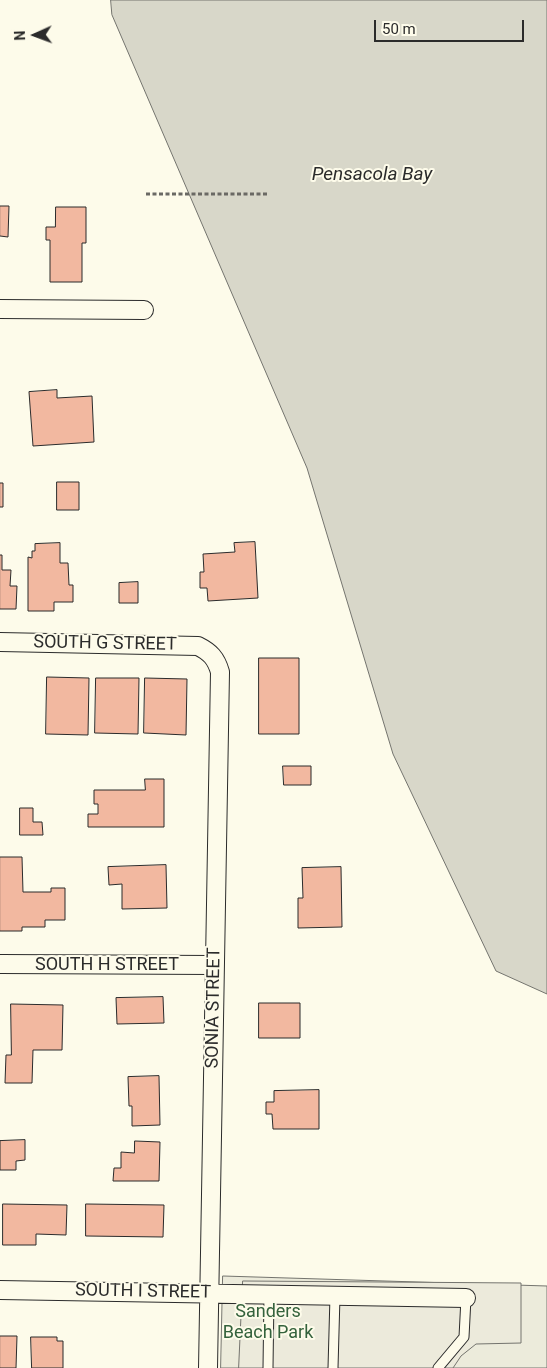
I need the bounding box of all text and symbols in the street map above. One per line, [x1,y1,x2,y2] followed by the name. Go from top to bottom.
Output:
[10,10,60,60] north arrow
[377,10,527,42] scale bar
[382,20,416,38] text: 50 m
[12,30,28,41] text: N
[312,164,432,186] water label: Pensacola Bay
[33,632,177,656] street label: SOUTH G STREET
[202,947,226,1069] street label: SONIA STREET
[35,954,179,976] street label: SOUTH H STREET
[75,1280,211,1304] street label: SOUTH I STREET
[223,1301,313,1344] park label: Sanders Beach Park

